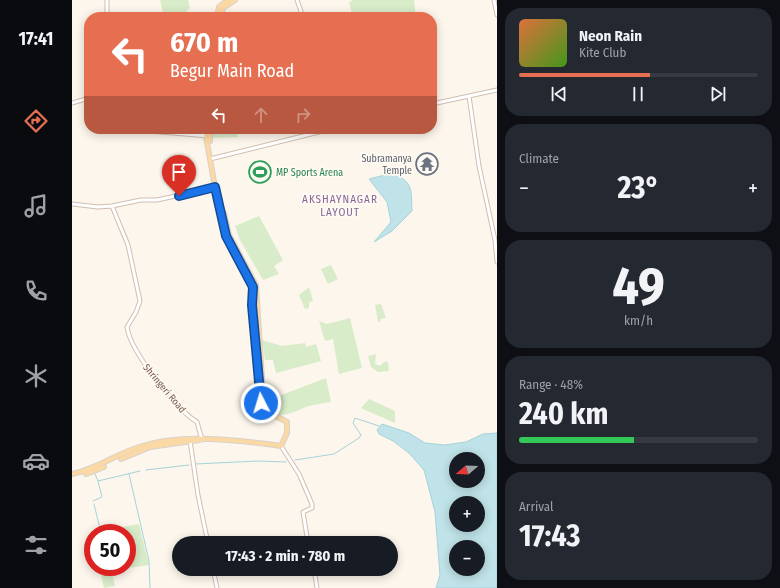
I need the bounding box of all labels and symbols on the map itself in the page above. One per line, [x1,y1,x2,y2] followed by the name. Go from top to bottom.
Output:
[414,151,440,177] temple icon: Subramanya Temple
[361,153,412,177] place label: Subramanya Temple
[162,155,196,196] pin
[247,159,273,185] sports icon: MP Sports Arena
[276,167,343,179] place label: MP Sports Arena
[302,193,378,219] district label: AKSHAYNAGAR LAYOUT
[140,362,188,416] street label: Shringeri Road
[240,382,282,424] position arrow
[449,452,485,488] north arrow
[84,524,136,576] speed limit sign: 50

